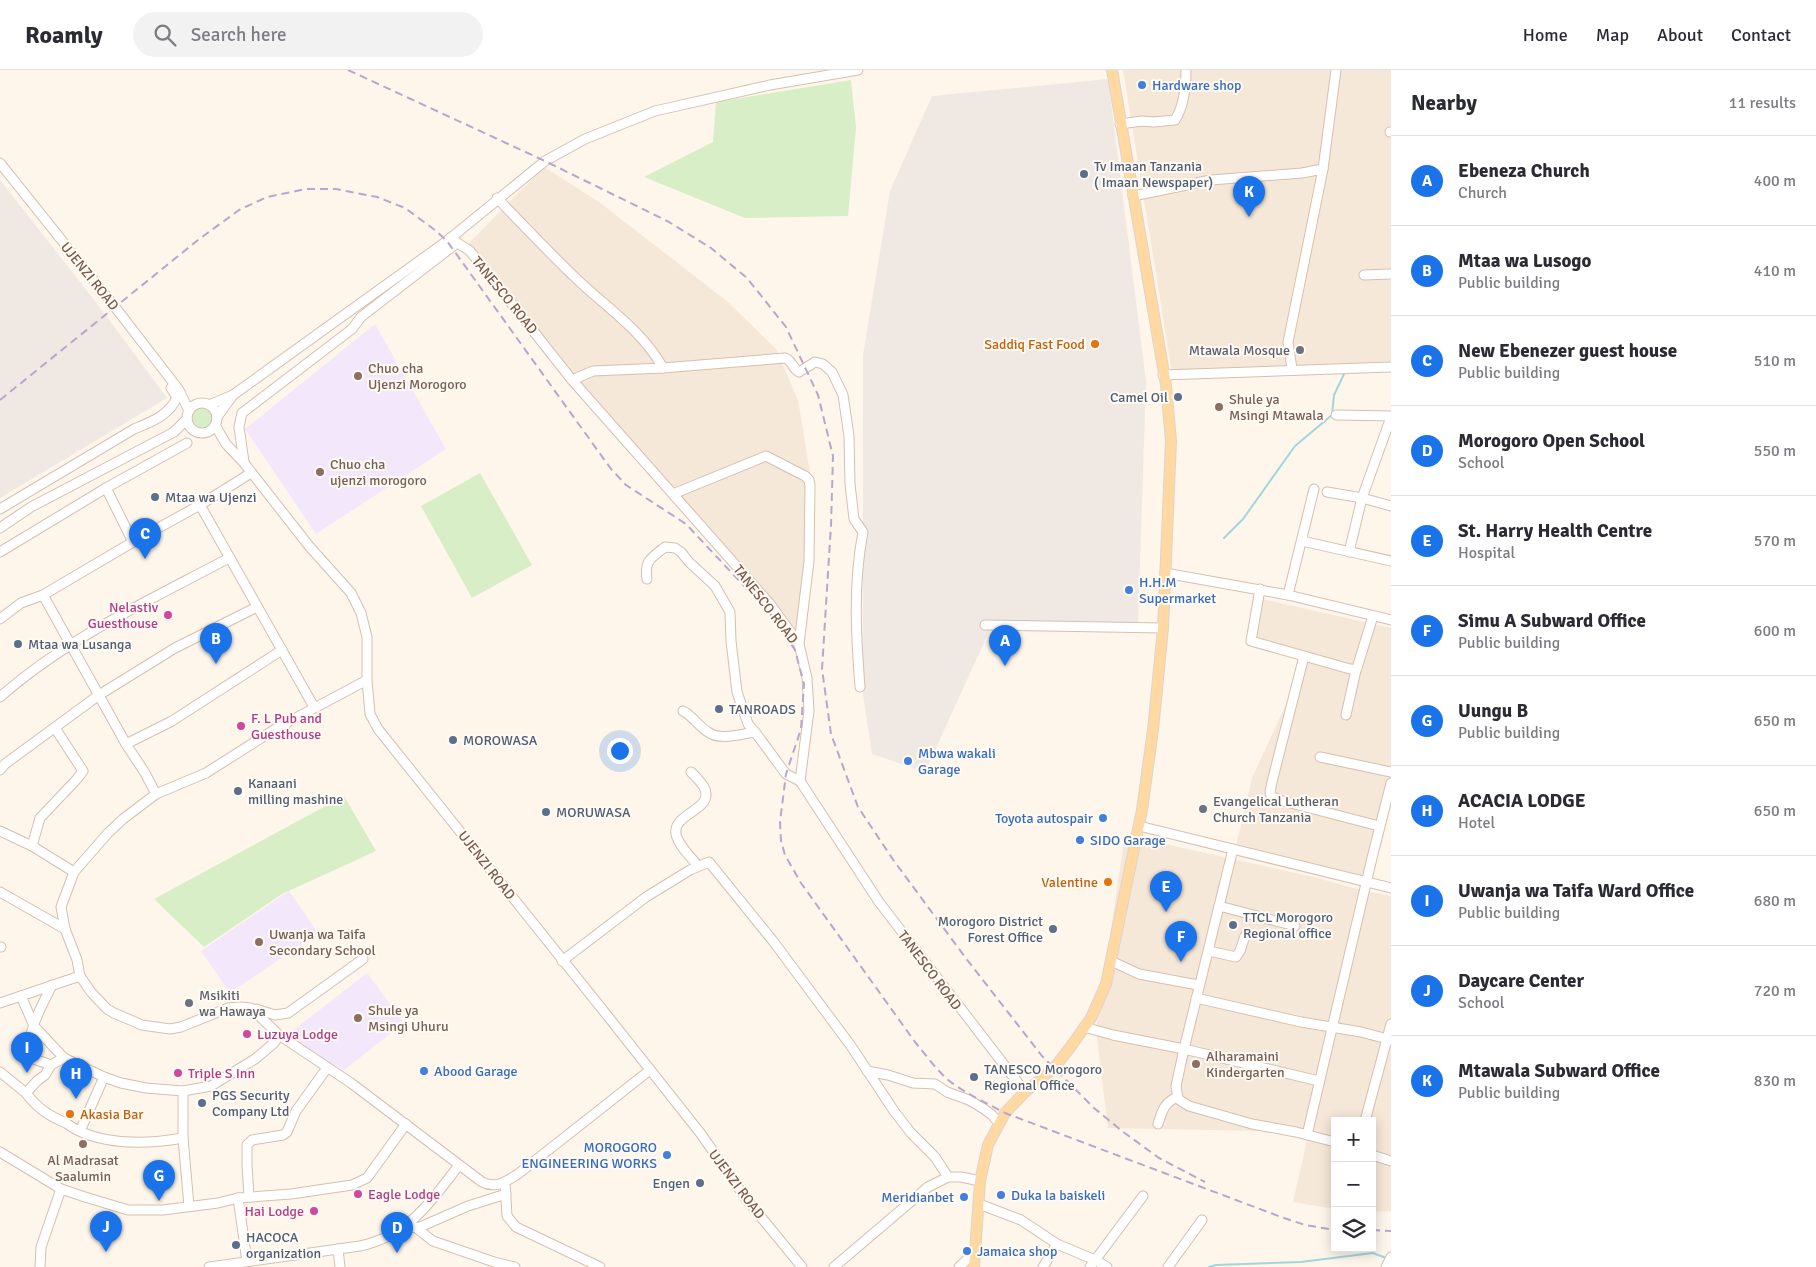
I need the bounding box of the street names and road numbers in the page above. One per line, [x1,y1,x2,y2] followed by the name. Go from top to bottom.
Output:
[57,239,122,314] street label: UJENZI ROAD
[468,253,541,338] street label: TANESCO ROAD
[730,562,802,647] street label: TANESCO ROAD
[454,827,519,903] street label: UJENZI ROAD
[894,927,965,1013] street label: TANESCO ROAD
[705,1146,768,1222] street label: UJENZI ROAD

